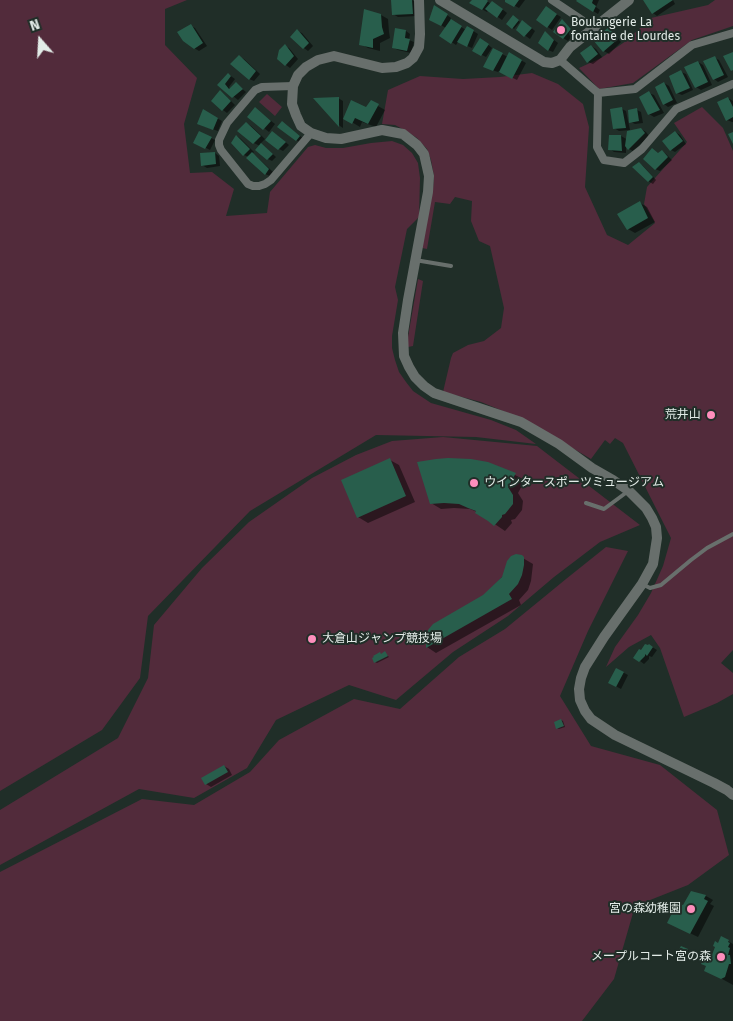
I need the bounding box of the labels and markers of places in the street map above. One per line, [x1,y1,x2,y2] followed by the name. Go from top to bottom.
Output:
[571,16,680,44] place label: Boulangerie La fontaine de Lourdes
[555,24,567,36] marker: Boulangerie La fontaine de Lourdes
[665,408,701,422] place label: 荒井山
[705,409,717,421] marker: 荒井山
[484,476,664,490] place label: ウインタースポーツミュージアム
[468,477,480,489] marker: ウインタースポーツミュージアム
[322,632,442,646] place label: 大倉山ジャンプ競技場
[306,633,318,645] marker: 大倉山ジャンプ競技場
[609,902,681,916] place label: 宮の森幼稚園
[685,903,697,915] marker: 宮の森幼稚園
[591,950,711,964] place label: メープルコート宮の森
[715,951,727,963] marker: メープルコート宮の森

